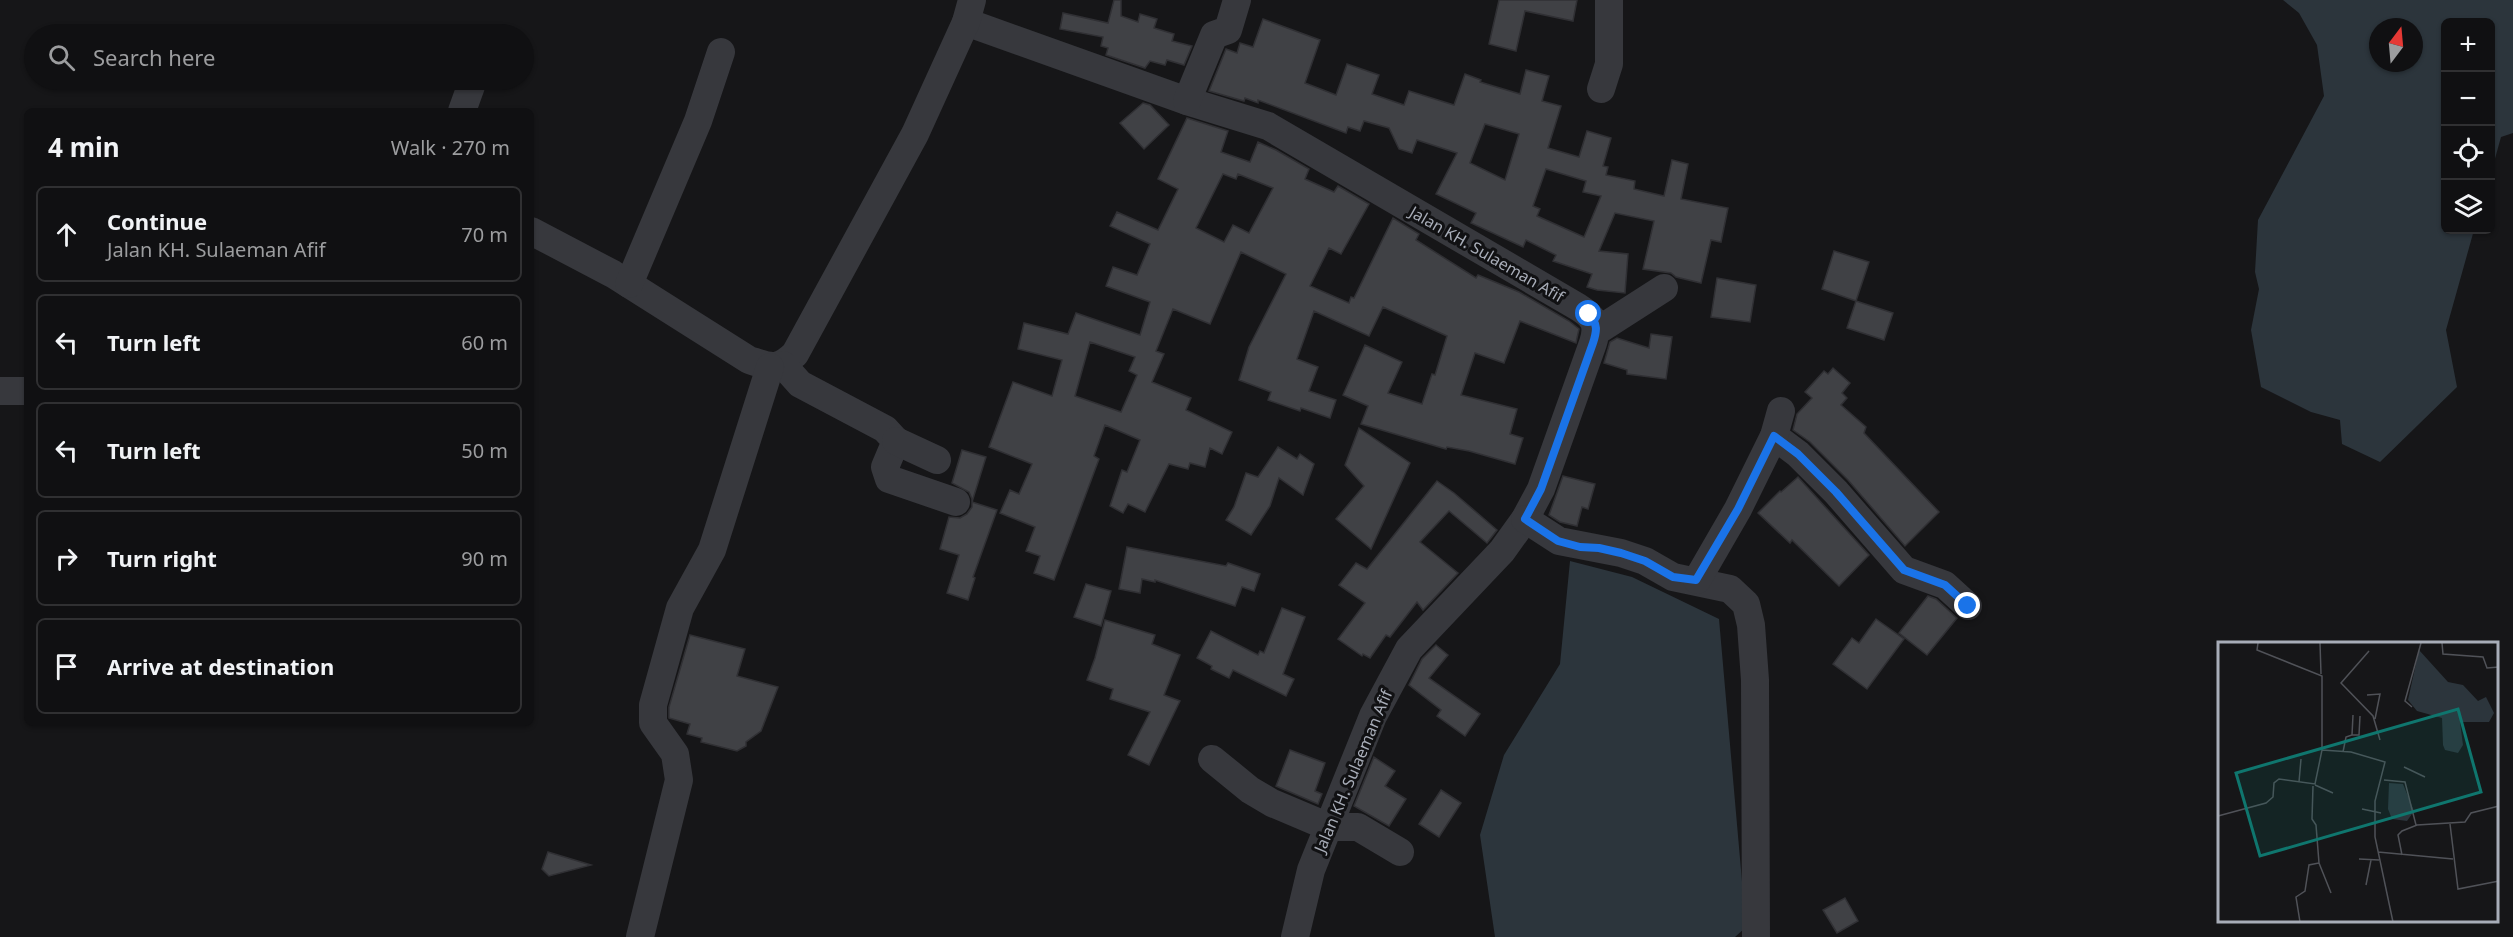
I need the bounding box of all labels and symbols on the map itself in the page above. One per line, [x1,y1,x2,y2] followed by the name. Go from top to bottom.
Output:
[2369,18,2423,72] north arrow
[1404,200,1570,308] street label: Jalan KH. Sulaeman Afif
[1575,300,1601,326] route start
[1954,592,1980,618] route end
[2218,642,2498,922] inset map
[1308,685,1398,858] street label: Jalan KH. Sulaeman Afif

